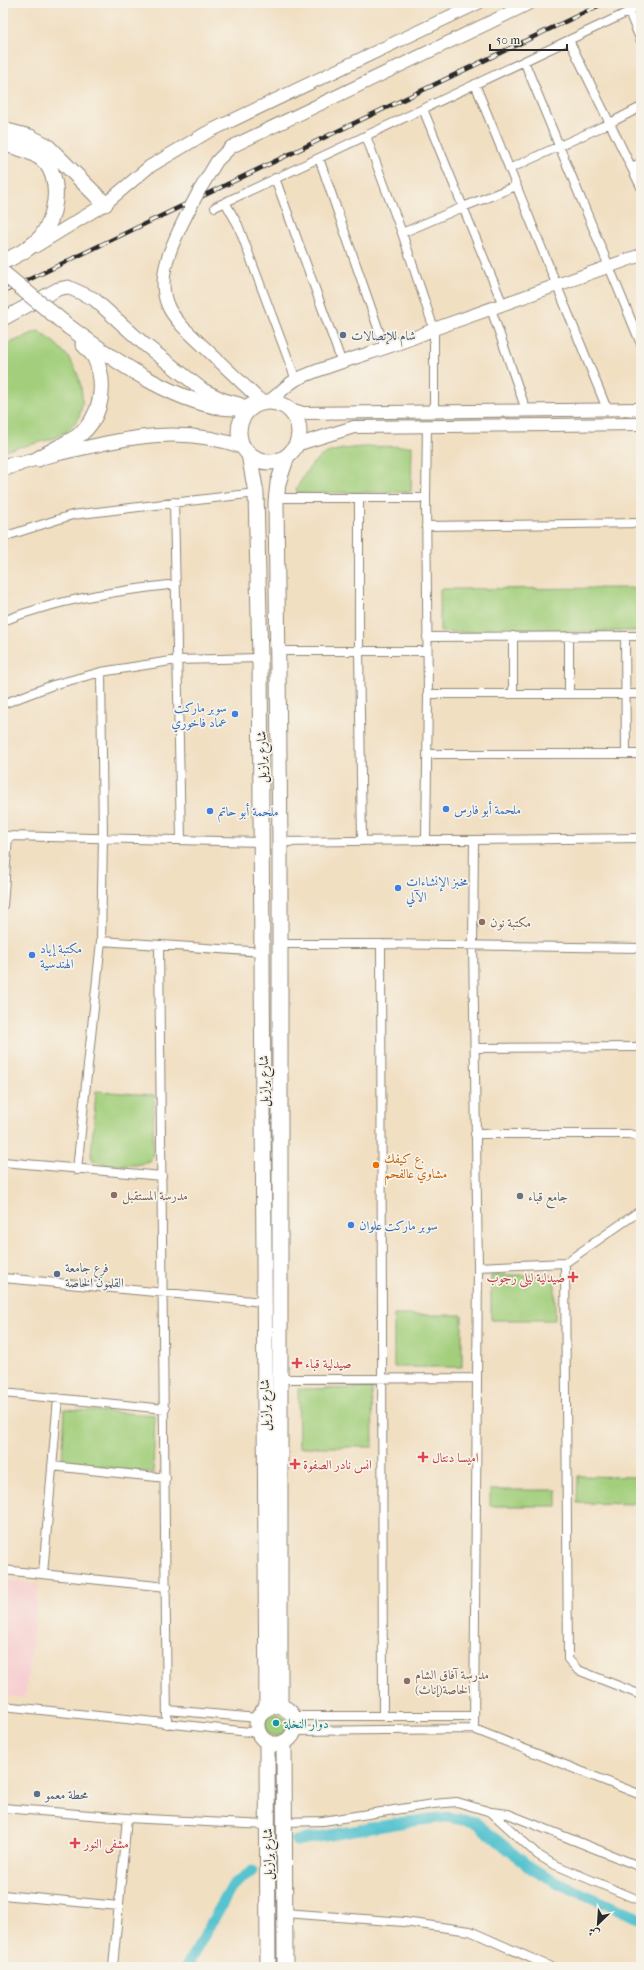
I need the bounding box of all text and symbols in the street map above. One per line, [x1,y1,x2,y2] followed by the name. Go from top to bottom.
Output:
[490,26,567,52] scale bar
[496,33,520,47] text: 50 m
[351,328,416,347] place label: شام للإتصالات
[338,330,348,340] marker: شام للإتصالات
[171,700,227,733] place label: سوبر ماركت عماد فاخوري
[230,709,240,719] marker: سوبر ماركت عماد فاخوري
[254,731,273,783] street label: شارع برازيل
[454,801,521,818] place label: ملحمة أبو فارس
[218,803,279,823] place label: ملحمة أبو حاتم
[441,804,451,814] marker: ملحمة أبو فارس
[205,806,215,816] marker: ملحمة أبو حاتم
[406,874,468,908] place label: مخبز الإنشاءات الآلي
[393,883,403,893] marker: مخبز الإنشاءات الآلي
[490,915,531,931] place label: مكتبة نون
[477,917,487,927] marker: مكتبة نون
[40,941,82,971] place label: مكتبة إياد الهندسية
[27,950,37,960] marker: مكتبة إياد الهندسية
[256,1055,275,1107] street label: شارع برازيل
[384,1151,447,1186] place label: ع كيفك. مشاوي عالفحم
[371,1160,381,1170] marker: ع كيفك. مشاوي عالفحم
[122,1188,188,1205] place label: مدرسة المستقبل
[528,1189,568,1209] place label: جامع قباء
[109,1190,119,1200] marker: مدرسة المستقبل
[515,1191,525,1201] marker: جامع قباء
[359,1218,438,1234] place label: سوبر ماركت علوان
[346,1220,356,1230] marker: سوبر ماركت علوان
[65,1260,124,1291] place label: فرع جامعة القلمون الخاصة
[52,1269,62,1279] marker: فرع جامعة القلمون الخاصة
[486,1270,565,1288] place label: صيدلية ليلى رجوب
[568,1272,578,1282] marker: صيدلية ليلى رجوب
[305,1356,351,1372] place label: صيدلية قباء
[292,1358,302,1368] marker: صيدلية قباء
[257,1379,276,1431] street label: شارع برازيل
[432,1450,479,1466] place label: اميسا دنتال
[417,1451,429,1463] marker: اميسا دنتال
[303,1457,372,1474] place label: انس نادر الصفوة
[290,1459,300,1469] marker: انس نادر الصفوة
[415,1667,489,1698] place label: مدرسة آفاق الشام الخاصة(إناث)
[402,1676,412,1686] marker: مدرسة آفاق الشام الخاصة(إناث)
[283,1716,329,1732] place label: دوار النخلة
[271,1718,281,1728] marker: دوار النخلة
[43,1787,88,1803] place label: محطة معمو
[32,1789,42,1799] marker: محطة معمو
[260,1828,279,1880] street label: شارع برازيل
[82,1836,129,1854] place label: مشفى النور
[69,1837,81,1849] marker: مشفى النور
[578,1904,618,1944] north arrow
[586,1924,602,1941] text: ش

